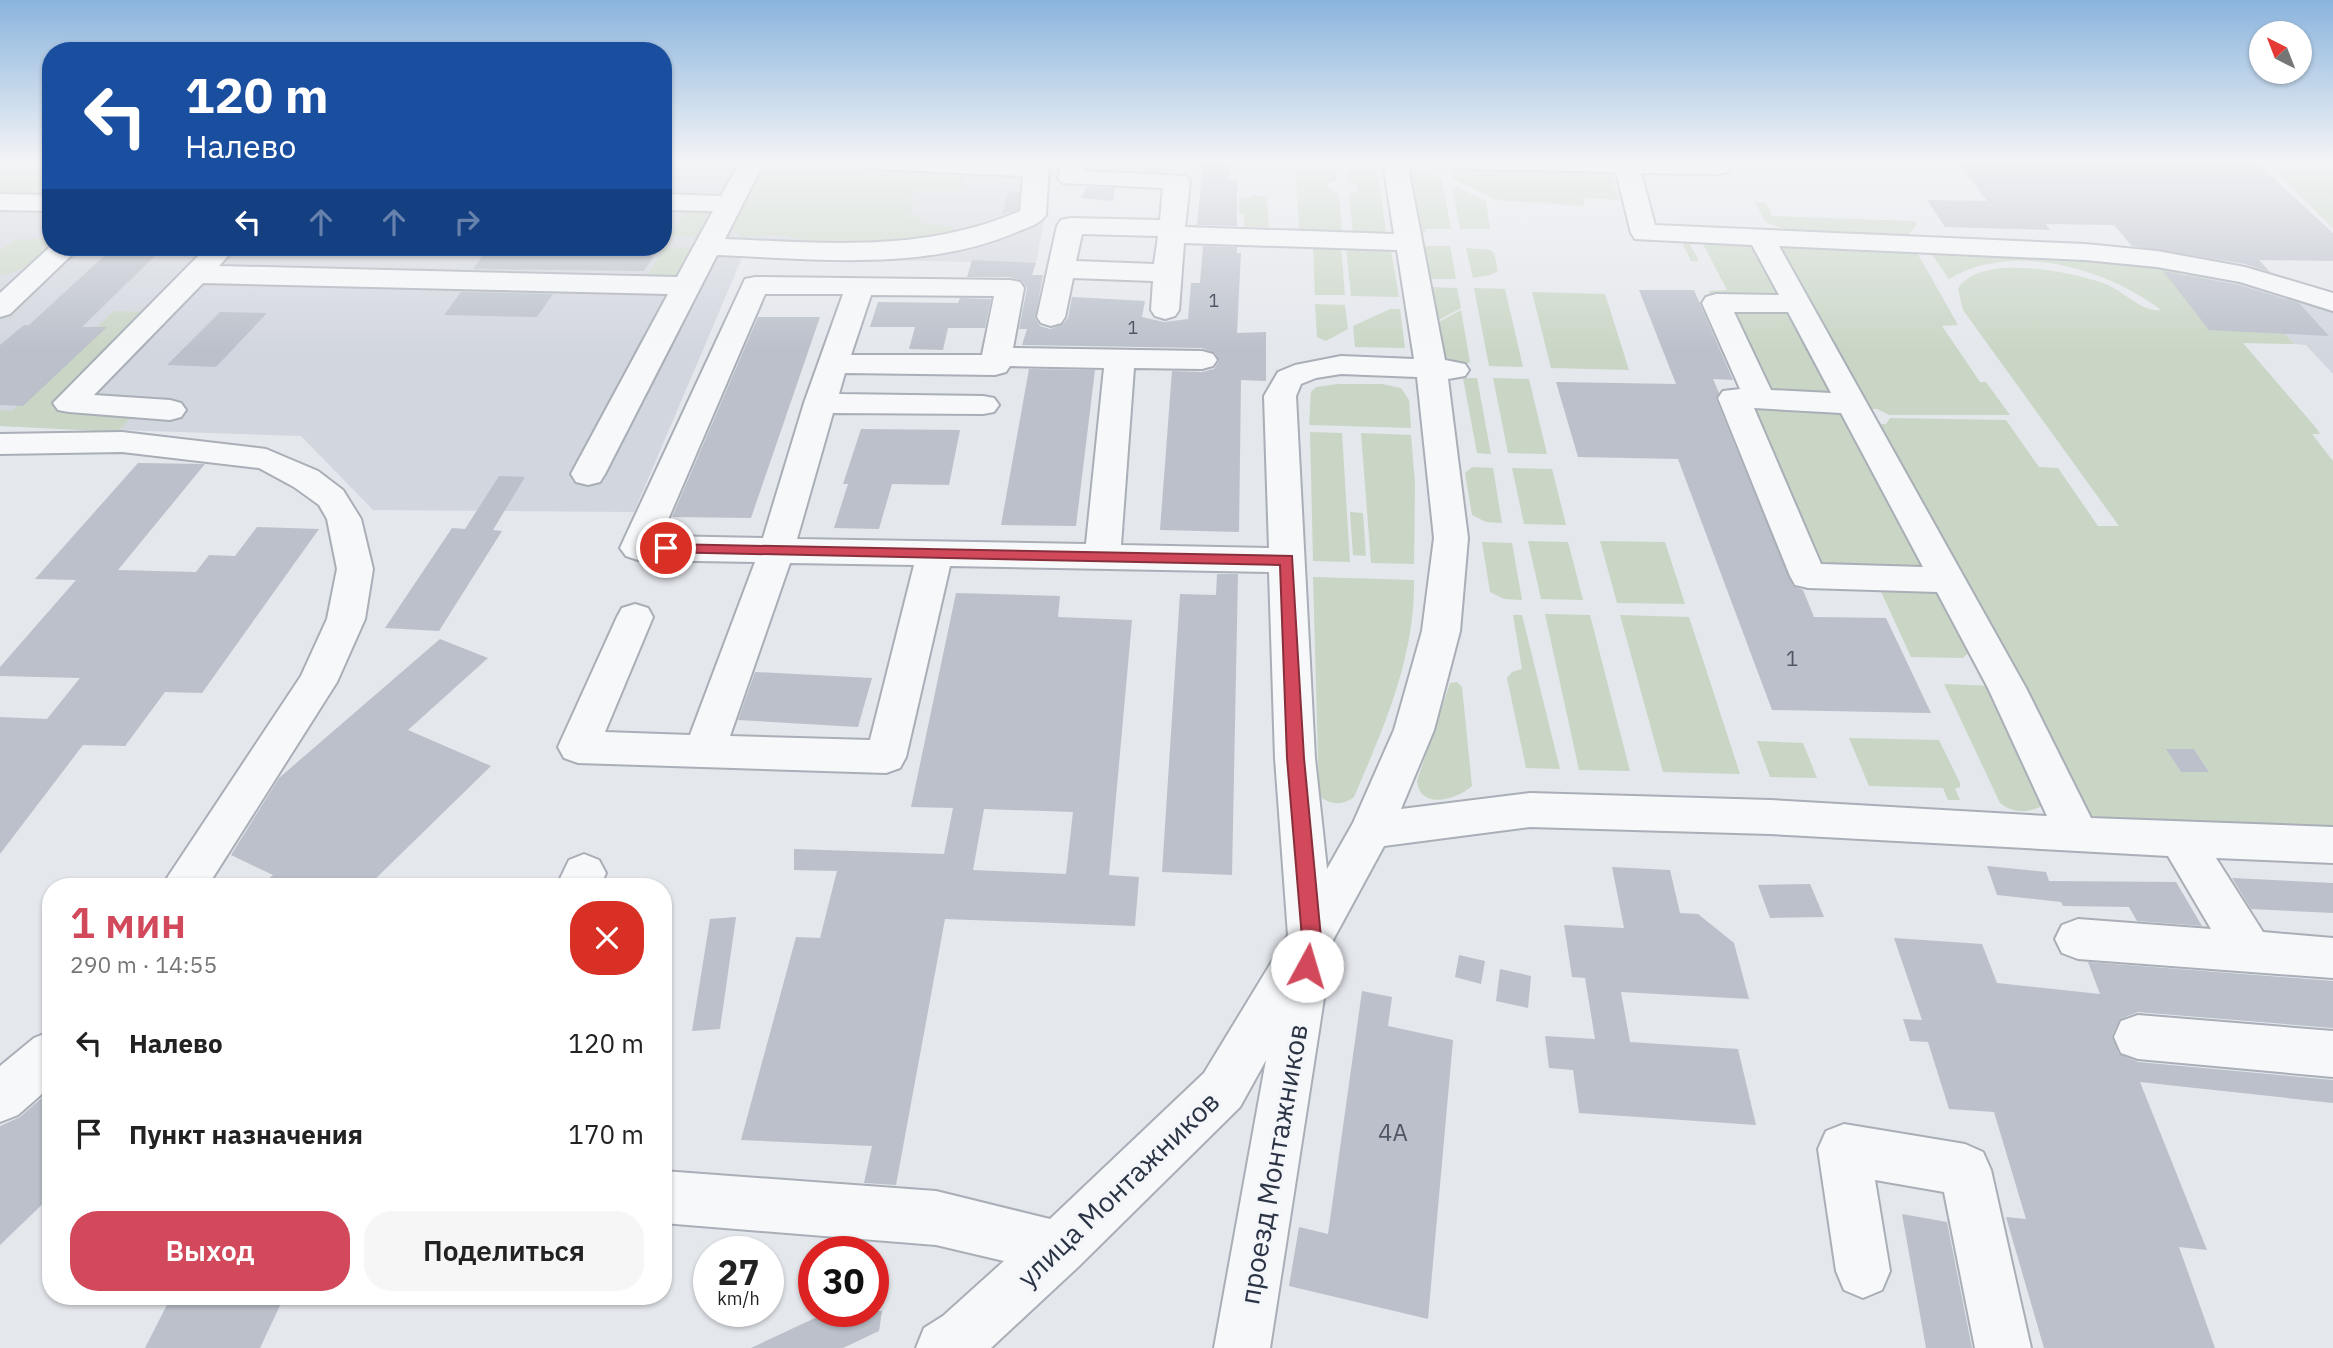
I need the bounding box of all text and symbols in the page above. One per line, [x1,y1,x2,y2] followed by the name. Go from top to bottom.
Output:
[2249,21,2312,84] north arrow
[2249,21,2312,84] map controls
[185,63,329,126] text: 120 m
[70,70,161,161] icon: left
[185,125,296,167] text: Налево
[229,203,267,241] icon: left
[302,203,340,241] icon: ahead
[375,203,413,241] icon: ahead
[448,203,486,241] icon: right
[1209,289,1219,312] house number: 1
[1128,316,1138,339] house number: 1
[636,518,696,578] pin
[647,529,685,567] icon: arrive
[1786,644,1798,672] house number: 1
[70,895,186,950] text: 1 мин
[570,901,644,975] button: close
[1270,929,1344,1003] position arrow
[70,949,217,979] text: 290 m · 14:55
[1230,1021,1316,1307] street label: проезд Монтажников
[70,1024,108,1062] icon: left
[129,1026,223,1060] text: Налево
[568,1026,644,1060] text: 120 m
[1009,1083,1227,1295] street label: улица Монтажников
[70,1115,108,1153] icon: arrive
[1378,1116,1408,1148] house number: 4А
[129,1117,363,1151] text: Пункт назначения
[568,1117,644,1151] text: 170 m
[70,1211,350,1291] button: Выход
[364,1211,644,1291] button: Поделиться
[798,1236,889,1327] speed limit sign: 30
[717,1249,760,1295] text: 27
[717,1287,760,1310] text: km/h

